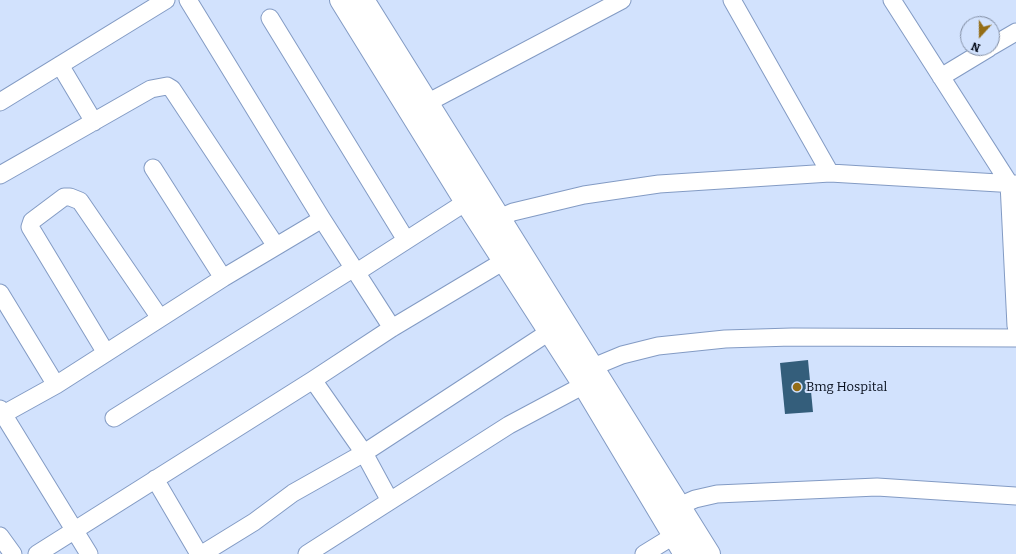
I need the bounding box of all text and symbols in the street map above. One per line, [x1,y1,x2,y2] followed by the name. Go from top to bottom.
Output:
[960,16,1000,56] north arrow
[970,39,982,54] text: N
[806,379,887,395] place label: Bmg Hospital
[791,381,803,393] marker: Bmg Hospital

